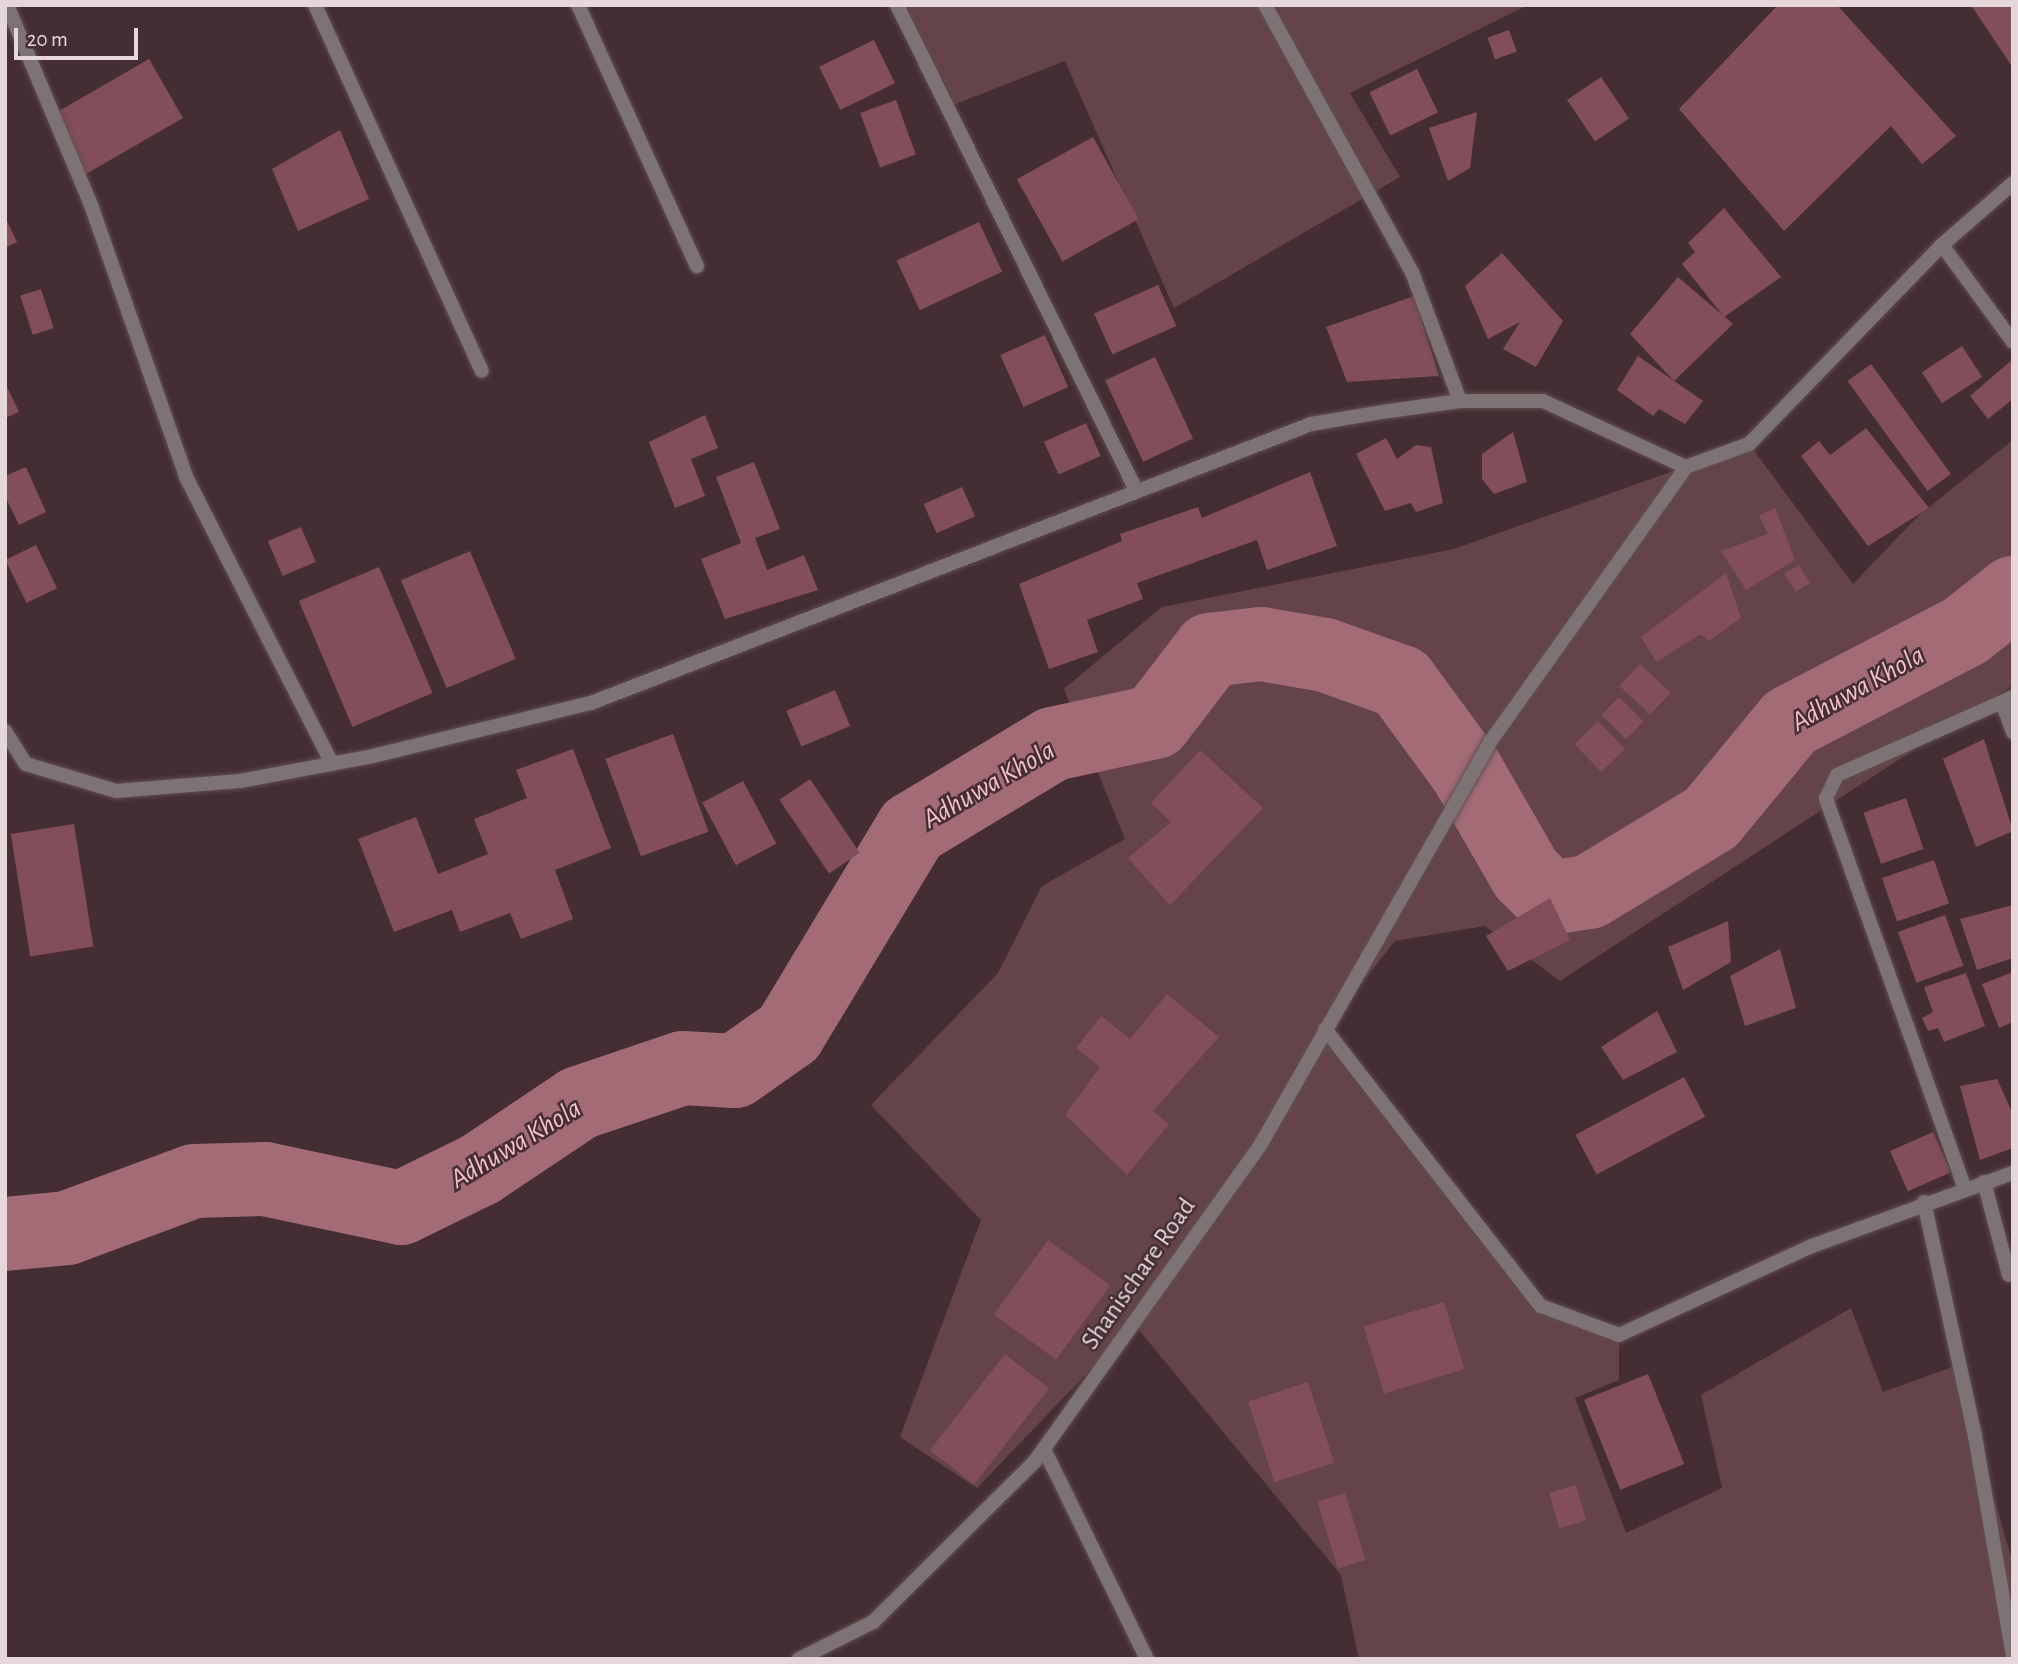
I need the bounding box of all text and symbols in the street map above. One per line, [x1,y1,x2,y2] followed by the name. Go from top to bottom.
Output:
[18,14,142,58] scale bar
[27,29,68,50] text: 20 m
[1786,639,1930,739] water label: Adhuwa Khola
[917,734,1061,836] water label: Adhuwa Khola
[444,1092,588,1196] water label: Adhuwa Khola
[1075,1192,1203,1356] street label: Shanischare Road

